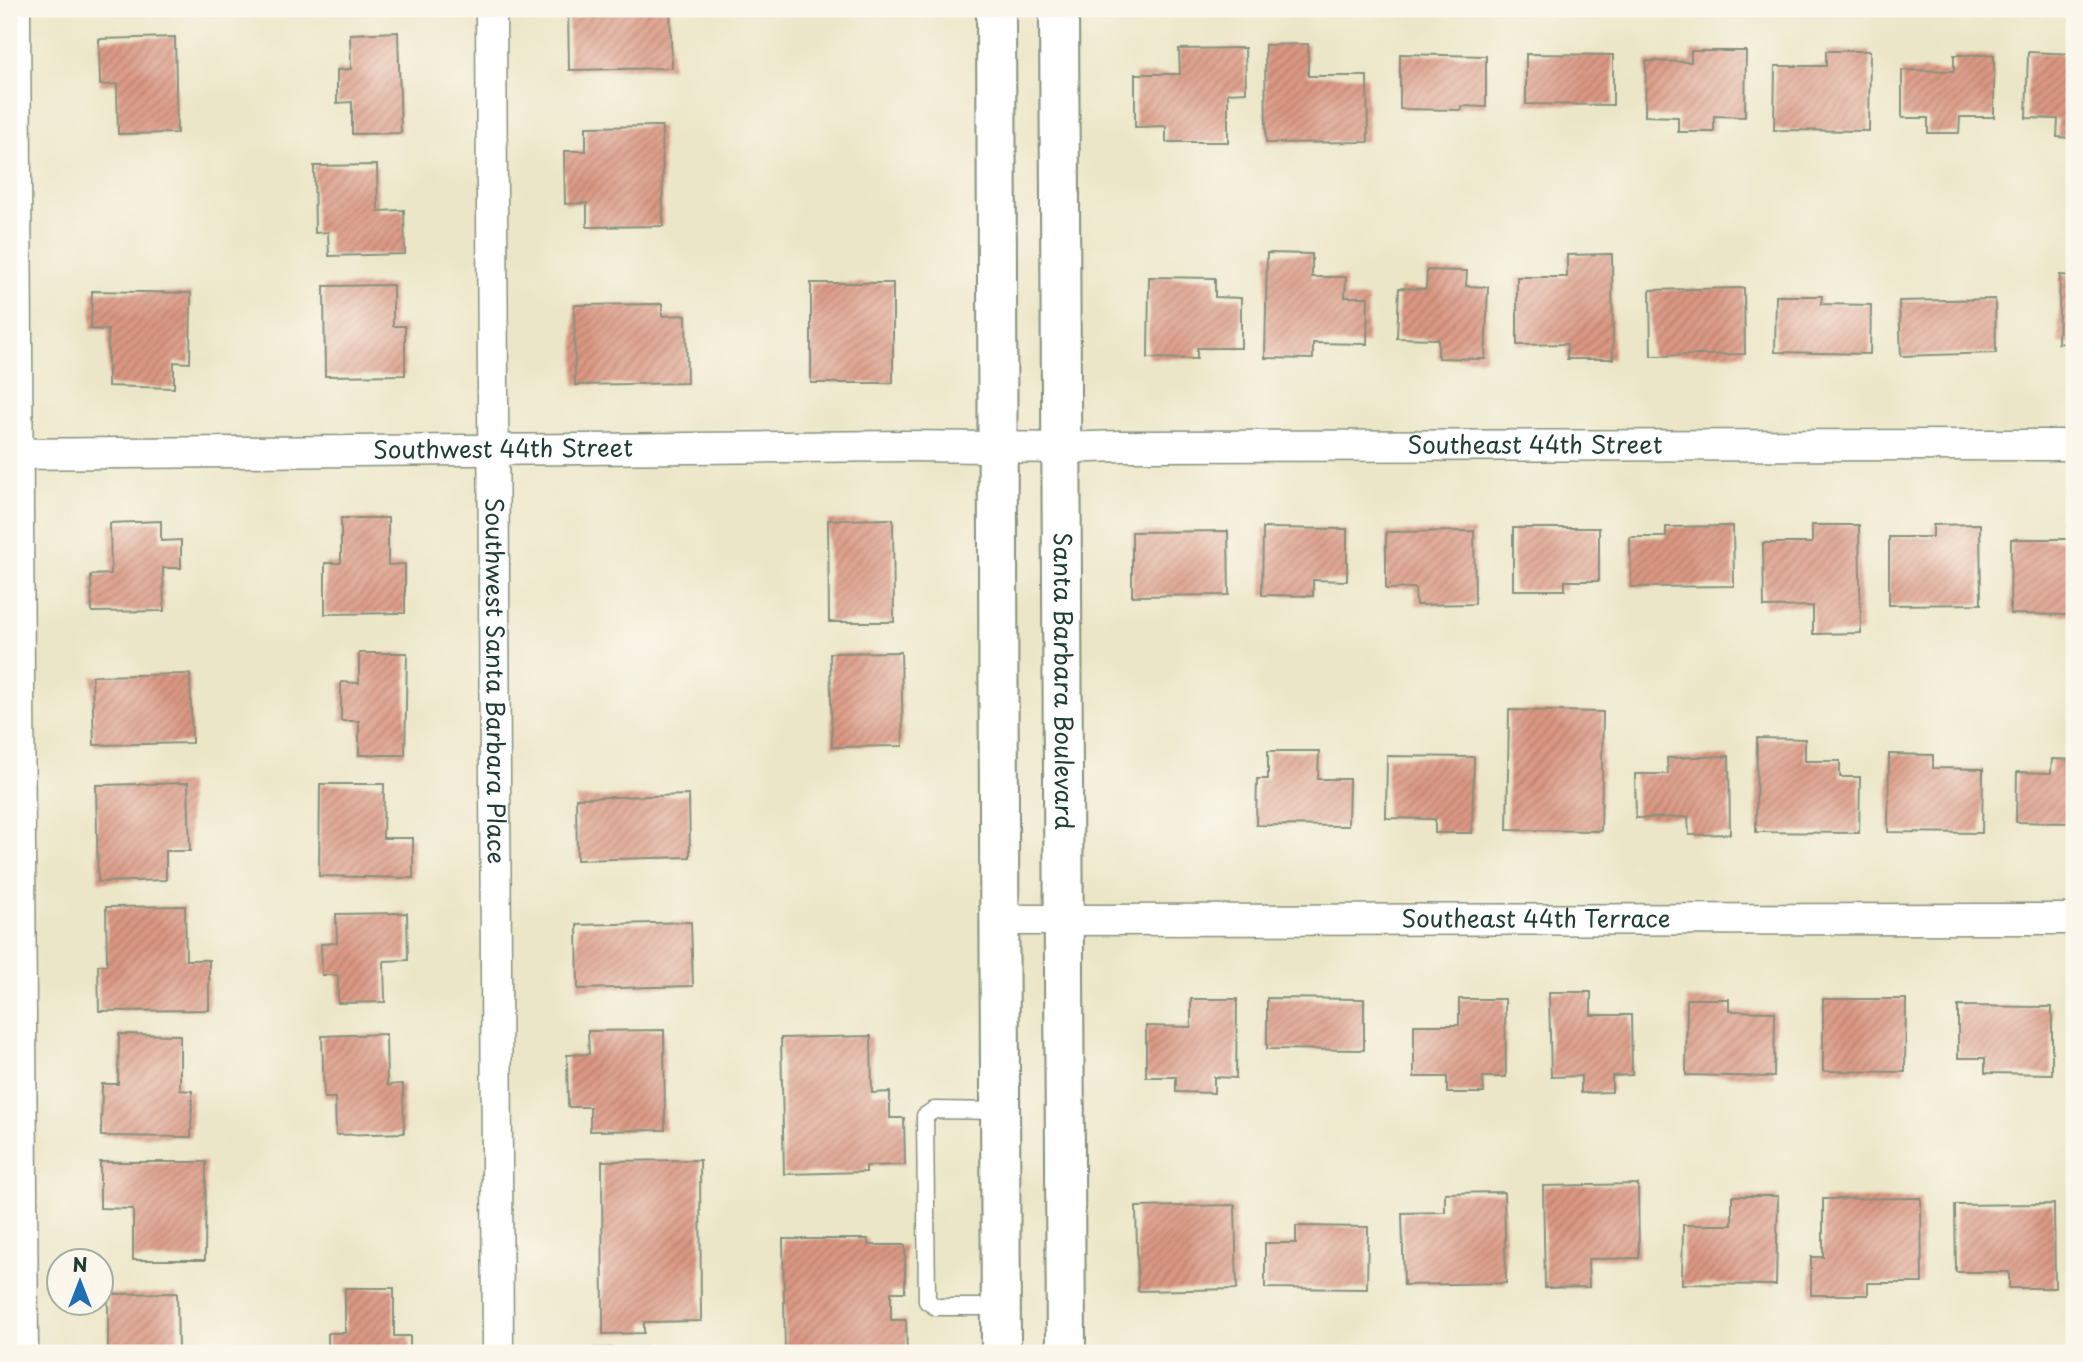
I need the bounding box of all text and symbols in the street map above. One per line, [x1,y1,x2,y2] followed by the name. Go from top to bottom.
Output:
[1407,425,1663,462] street label: Southeast 44th Street
[373,428,633,467] street label: Southwest 44th Street
[478,498,515,864] street label: Southwest Santa Barbara Place
[1046,532,1083,830] street label: Santa Barbara Boulevard
[1402,899,1670,936] street label: Southeast 44th Terrace
[46,1246,116,1316] north arrow
[72,1250,88,1278] text: N

